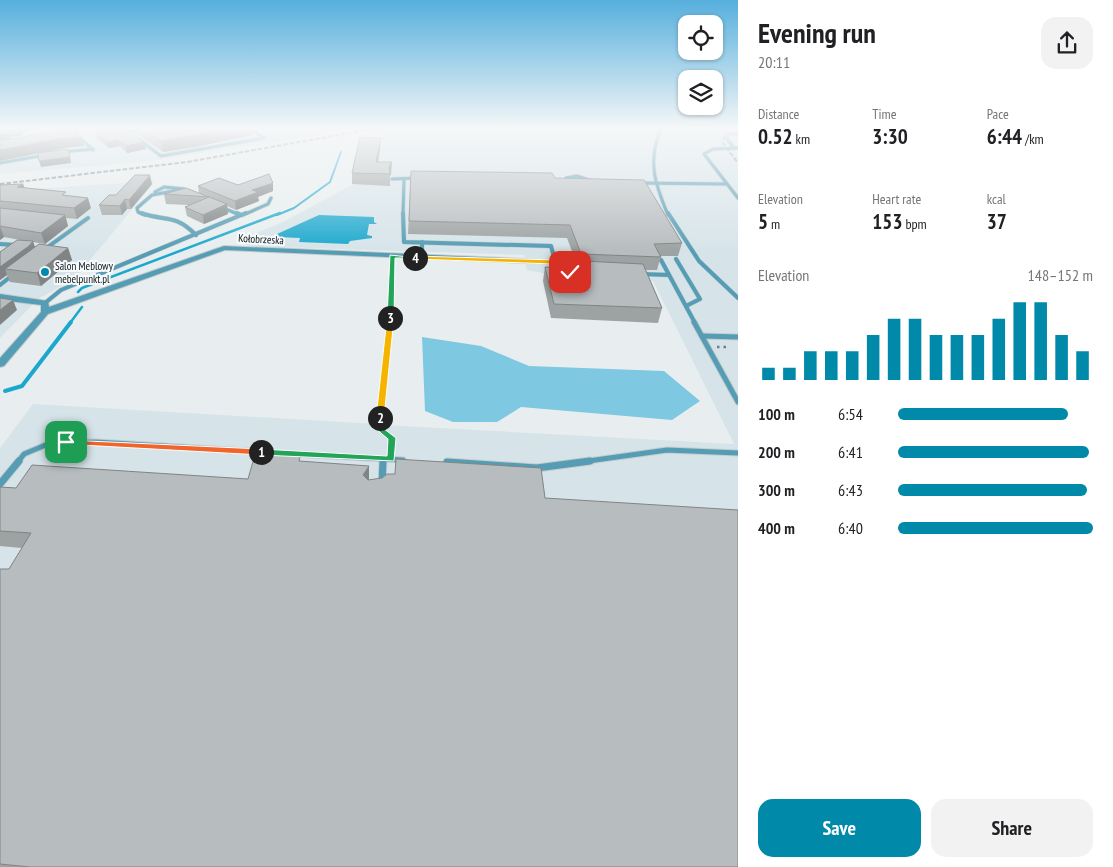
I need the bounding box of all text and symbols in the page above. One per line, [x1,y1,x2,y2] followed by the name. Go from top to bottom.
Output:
[758,14,876,51] text: Evening run
[678,15,723,115] map controls
[678,15,723,60] button: locate
[1041,17,1093,69] button: share
[758,52,790,72] text: 20:11
[678,70,723,115] button: layers
[758,105,799,123] text: Distance
[872,105,897,123] text: Time
[987,105,1009,123] text: Pace
[758,123,793,150] text: 0.52
[872,123,908,150] text: 3:30
[987,123,1022,150] text: 6:44
[793,130,810,148] text: km
[1022,130,1044,148] text: /km
[758,190,803,208] text: Elevation
[872,190,921,208] text: Heart rate
[987,190,1006,208] text: kcal
[758,208,768,235] text: 5
[872,208,902,235] text: 153
[987,208,1007,235] text: 37
[768,215,780,233] text: m
[902,215,927,233] text: bpm
[238,231,284,247] street label: Kołobrzeska
[402,246,428,270] pin: 4
[412,249,419,267] text: 4
[549,251,591,293] pin
[556,258,584,286] icon: check
[55,259,114,286] place label: Salon Meblowy mebelpunkt.pl
[758,265,809,285] text: Elevation
[1028,265,1093,285] text: 148–152 m
[39,266,51,278] marker: Salon Meblowy mebelpunkt.pl
[378,306,402,330] pin: 3
[387,309,394,327] text: 3
[758,404,795,424] text: 100 m
[838,404,863,424] text: 6:54
[368,406,392,430] pin: 2
[377,409,384,427] text: 2
[45,421,87,463] pin
[52,428,80,456] icon: arrive
[248,440,274,464] pin: 1
[758,442,795,462] text: 200 m
[838,442,863,462] text: 6:41
[258,443,265,461] text: 1
[758,480,795,500] text: 300 m
[838,480,863,500] text: 6:43
[758,518,795,538] text: 400 m
[838,518,863,538] text: 6:40
[758,799,921,857] button: Save
[931,799,1093,857] button: Share

